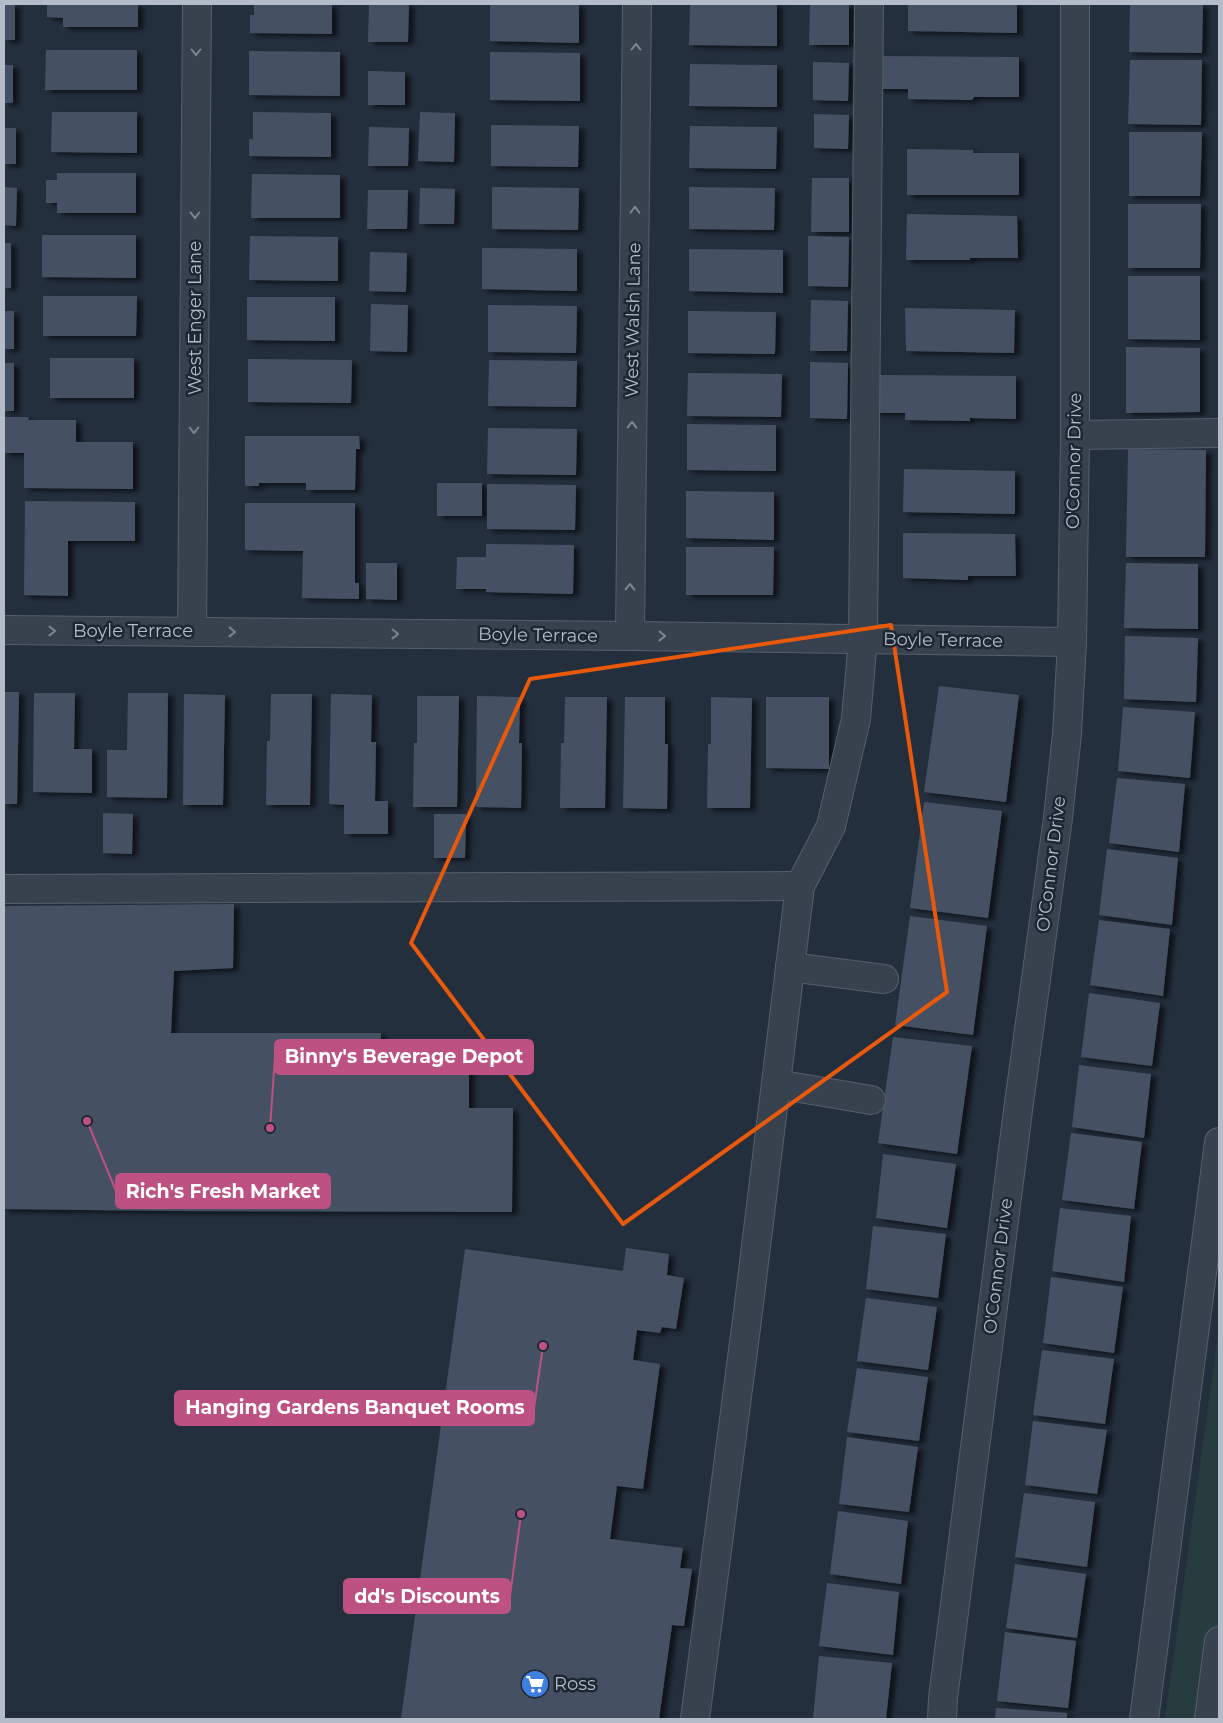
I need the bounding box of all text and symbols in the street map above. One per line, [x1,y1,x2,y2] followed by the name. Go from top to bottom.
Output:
[631,43,641,50] one-way arrow
[191,49,201,57] one-way arrow
[629,205,640,213] one-way arrow
[190,212,200,219] one-way arrow
[184,241,206,395] street label: West Enger Lane
[621,242,645,398] street label: West Walsh Lane
[1062,392,1086,529] street label: O'Connor Drive
[627,420,637,428] one-way arrow
[189,426,199,434] one-way arrow
[625,583,636,591] one-way arrow
[73,620,193,642] street label: Boyle Terrace
[478,623,598,647] street label: Boyle Terrace
[49,626,57,636] one-way arrow
[229,627,237,637] one-way arrow
[391,628,399,639] one-way arrow
[883,628,1003,652] street label: Boyle Terrace
[659,631,667,641] one-way arrow
[1032,795,1070,933] street label: O'Connor Drive
[275,1040,533,1074] callout: Binny's Beverage Depot
[285,1045,523,1068] text: Binny's Beverage Depot
[116,1174,330,1208] callout: Rich's Fresh Market
[126,1180,320,1203] text: Rich's Fresh Market
[979,1197,1017,1335] street label: O'Connor Drive
[175,1391,534,1425] callout: Hanging Gardens Banquet Rooms
[185,1396,525,1419] text: Hanging Gardens Banquet Rooms
[344,1579,510,1613] callout: dd's Discounts
[354,1585,500,1608] text: dd's Discounts
[520,1669,550,1699] supermarket icon: Ross
[554,1673,596,1695] place label: Ross

